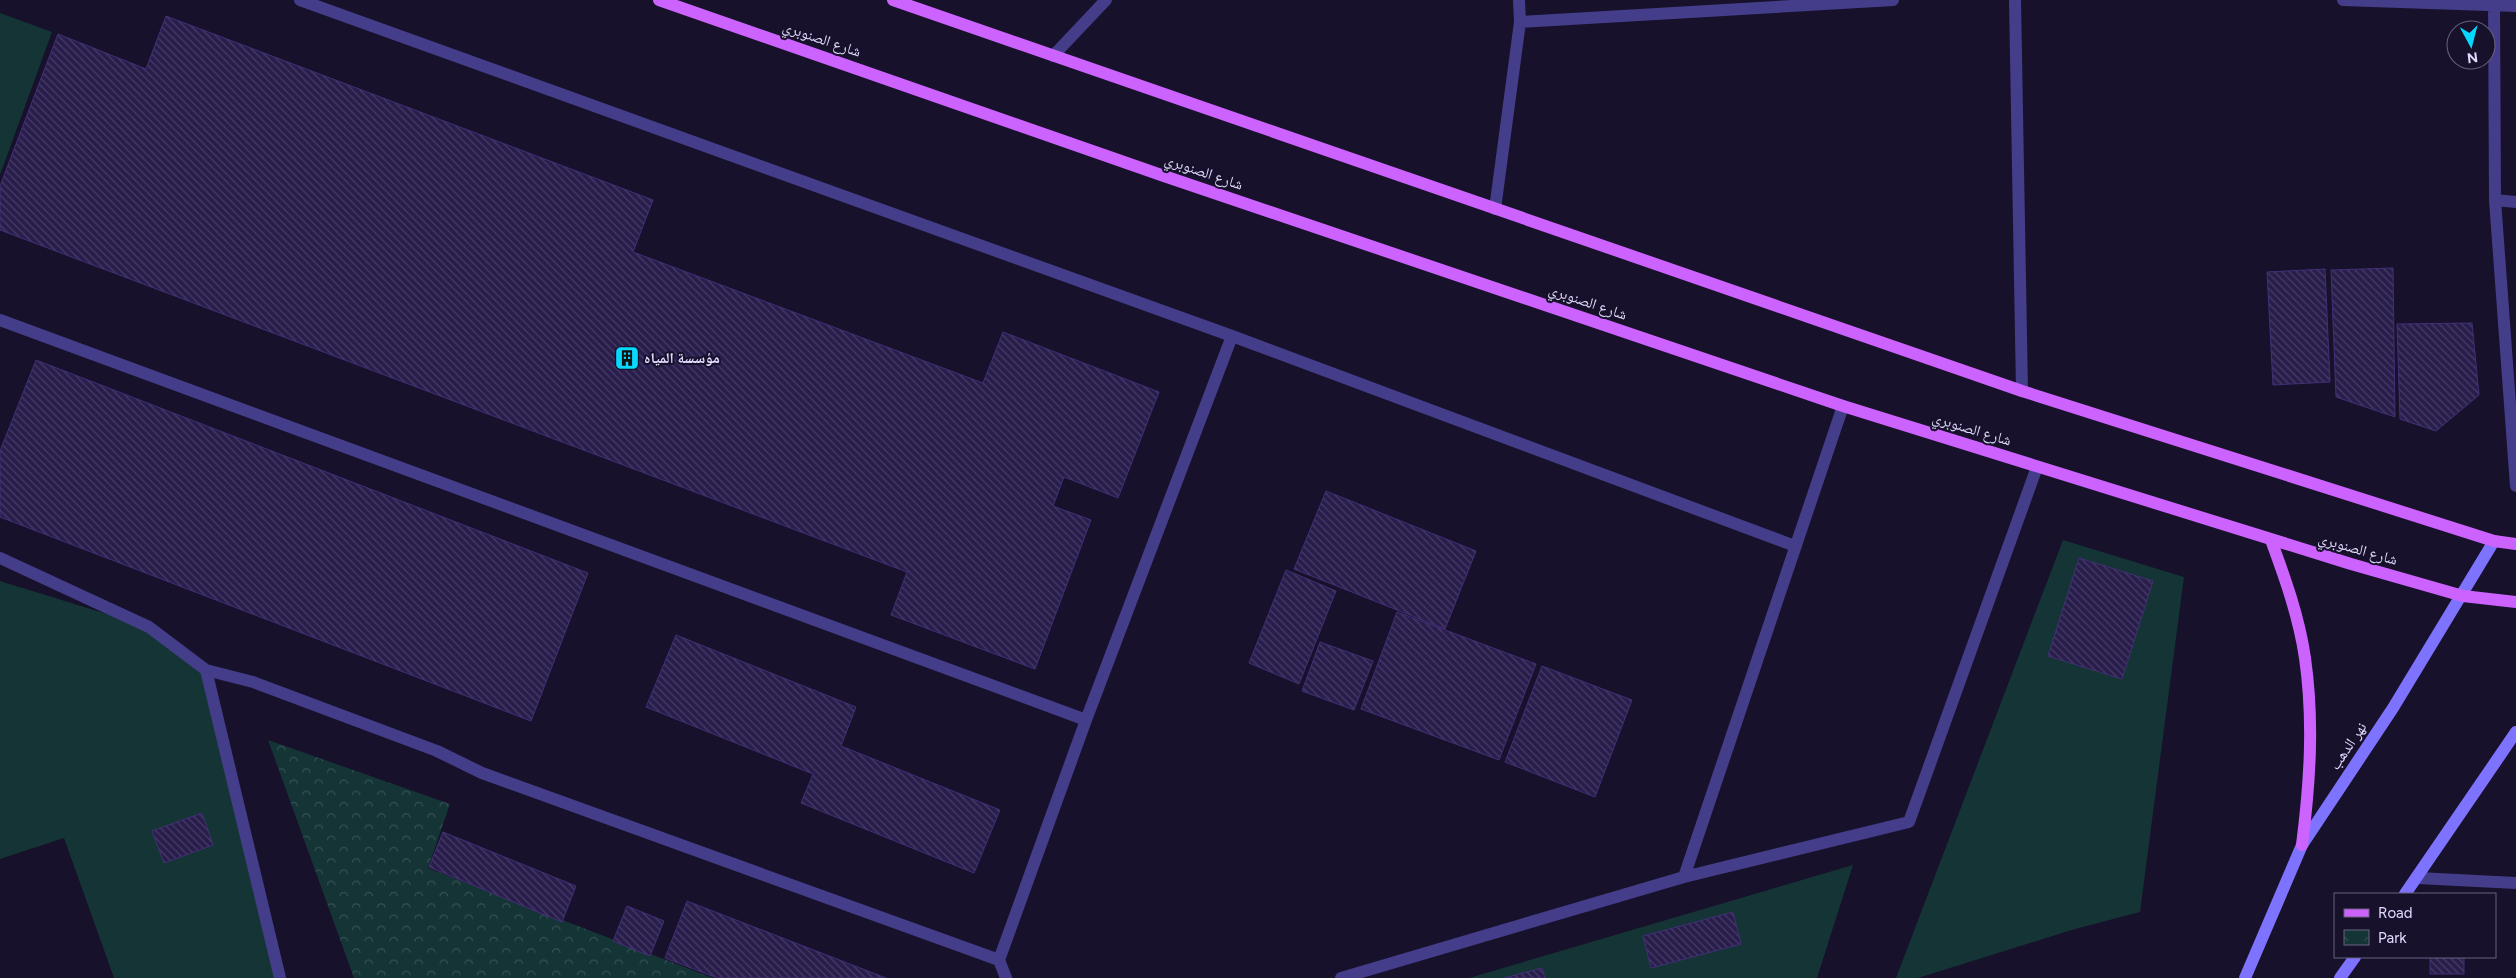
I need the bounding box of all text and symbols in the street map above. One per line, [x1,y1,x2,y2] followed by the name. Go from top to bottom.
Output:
[780,17,864,63] street label: شارع الصنوبري
[2446,20,2496,70] north arrow
[2466,48,2479,67] text: N
[1162,150,1246,196] street label: شارع الصنوبري
[1546,280,1630,326] street label: شارع الصنوبري
[614,345,640,371] building icon: مؤسسة المياه
[644,349,720,367] place label: مؤسسة المياه
[1930,408,2014,452] street label: شارع الصنوبري
[2316,529,2400,572] street label: شارع الصنوبري
[2326,719,2370,773] street label: نهر الدهب
[2334,893,2496,958] legend
[2378,904,2413,922] text: Road
[2378,929,2407,947] text: Park

